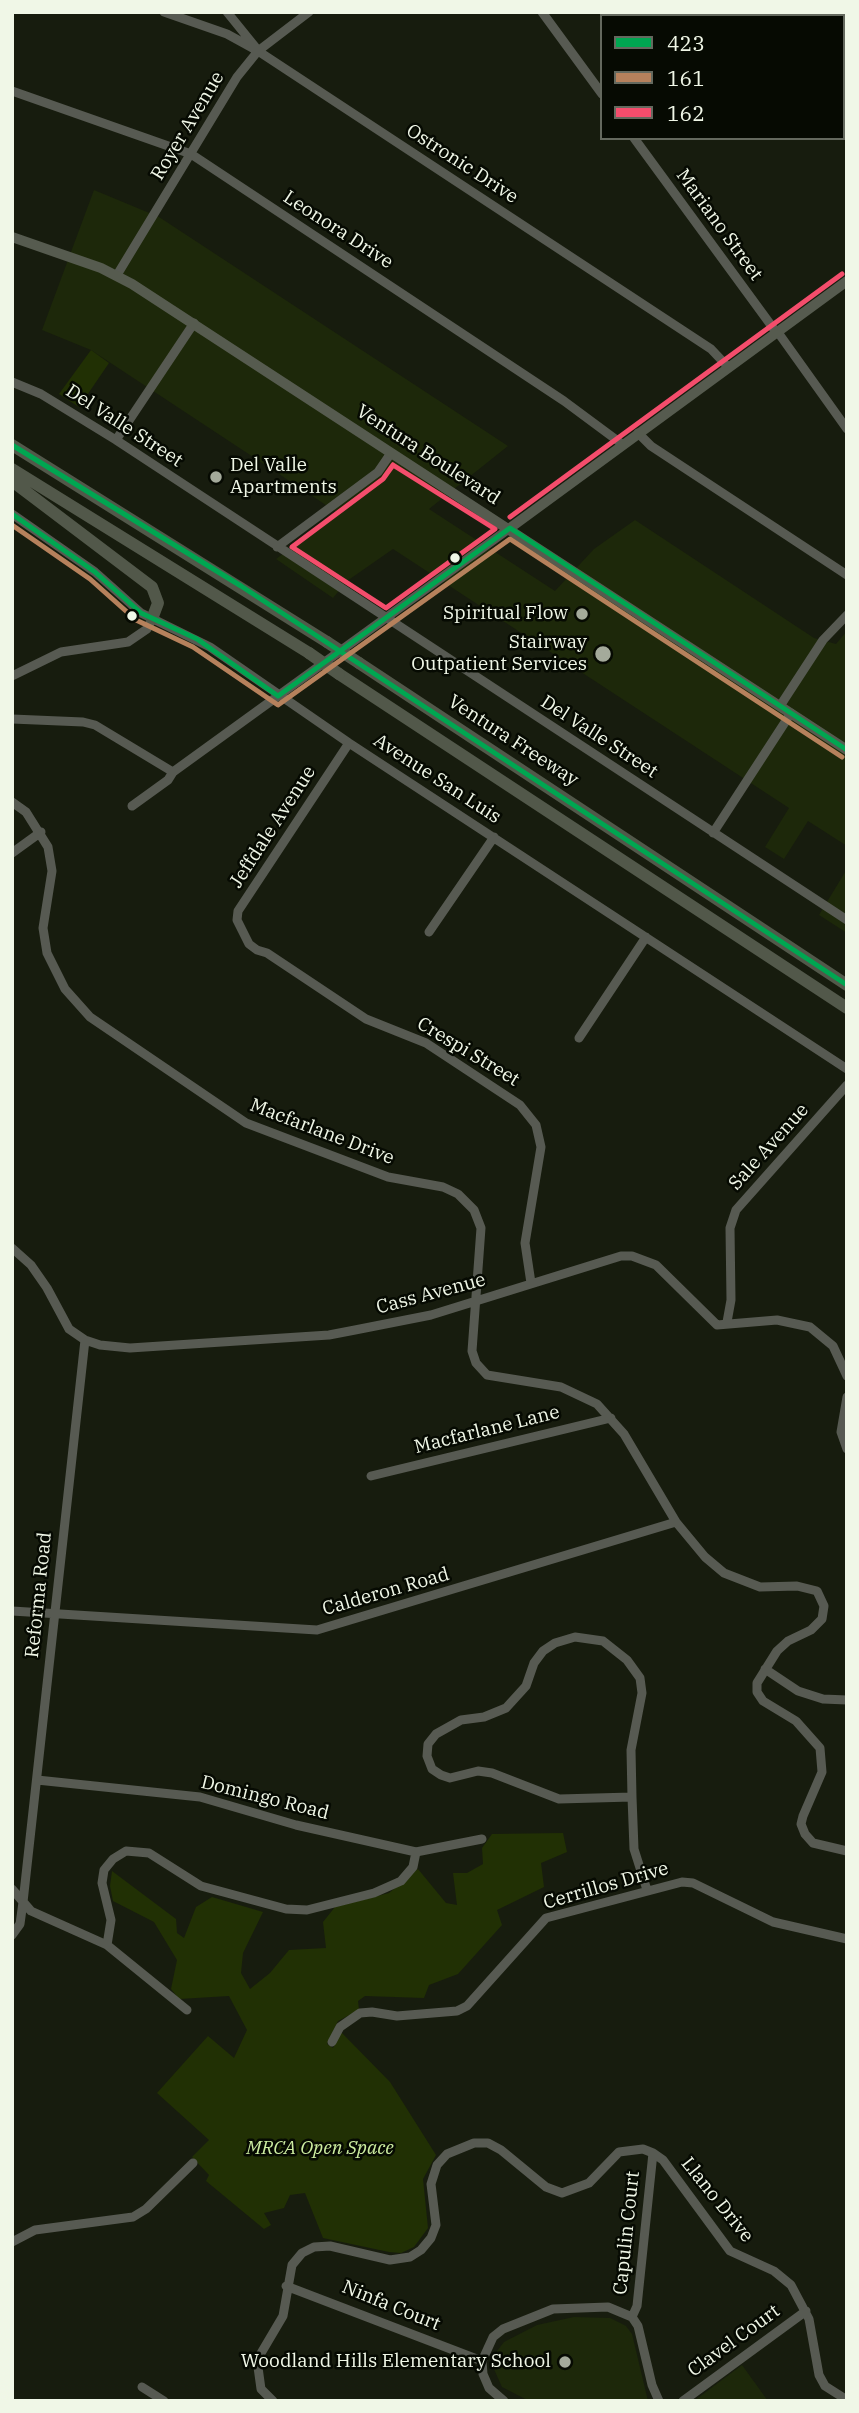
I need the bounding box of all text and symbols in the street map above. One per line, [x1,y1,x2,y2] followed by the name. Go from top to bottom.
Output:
[600,14,845,140] legend
[667,29,705,57] text: 423
[667,64,705,92] text: 161
[147,67,229,185] street label: Royer Avenue
[667,99,705,127] text: 162
[402,119,522,209] street label: Ostronic Drive
[671,165,767,285] street label: Mariano Street
[279,186,397,274] street label: Leonora Drive
[61,380,187,472] street label: Del Valle Street
[352,400,504,510] street label: Ventura Boulevard
[230,455,337,499] place label: Del Valle Apartments
[208,469,224,485] marker: Del Valle Apartments
[448,551,462,565] unlabelled marker
[443,603,568,625] place label: Spiritual Flow
[574,606,590,622] marker: Spiritual Flow
[125,609,139,623] unlabelled marker
[411,632,587,676] place label: Stairway Outpatient Services
[593,644,613,664] marker: Stairway Outpatient Services
[444,690,582,792] street label: Ventura Freeway
[536,691,662,783] street label: Del Valle Street
[369,729,505,829] street label: Avenue San Luis
[225,762,321,892] street label: Jeffdale Avenue
[413,1013,523,1091] street label: Crespi Street
[247,1094,397,1170] street label: Macfarlane Drive
[724,1099,814,1195] street label: Sale Avenue
[374,1268,488,1320] street label: Cass Avenue
[412,1401,562,1459] street label: Macfarlane Lane
[21,1531,57,1659] street label: Reforma Road
[320,1563,452,1621] street label: Calderon Road
[199,1771,331,1825] street label: Domingo Road
[541,1857,671,1915] street label: Cerrillos Drive
[246,2138,394,2160] park label: MRCA Open Space
[676,2153,758,2247] street label: Llano Drive
[609,2170,645,2296] street label: Capulin Court
[338,2276,444,2336] street label: Ninfa Court
[683,2300,785,2382] street label: Clavel Court
[241,2351,551,2373] place label: Woodland Hills Elementary School
[557,2354,573,2370] marker: Woodland Hills Elementary School

